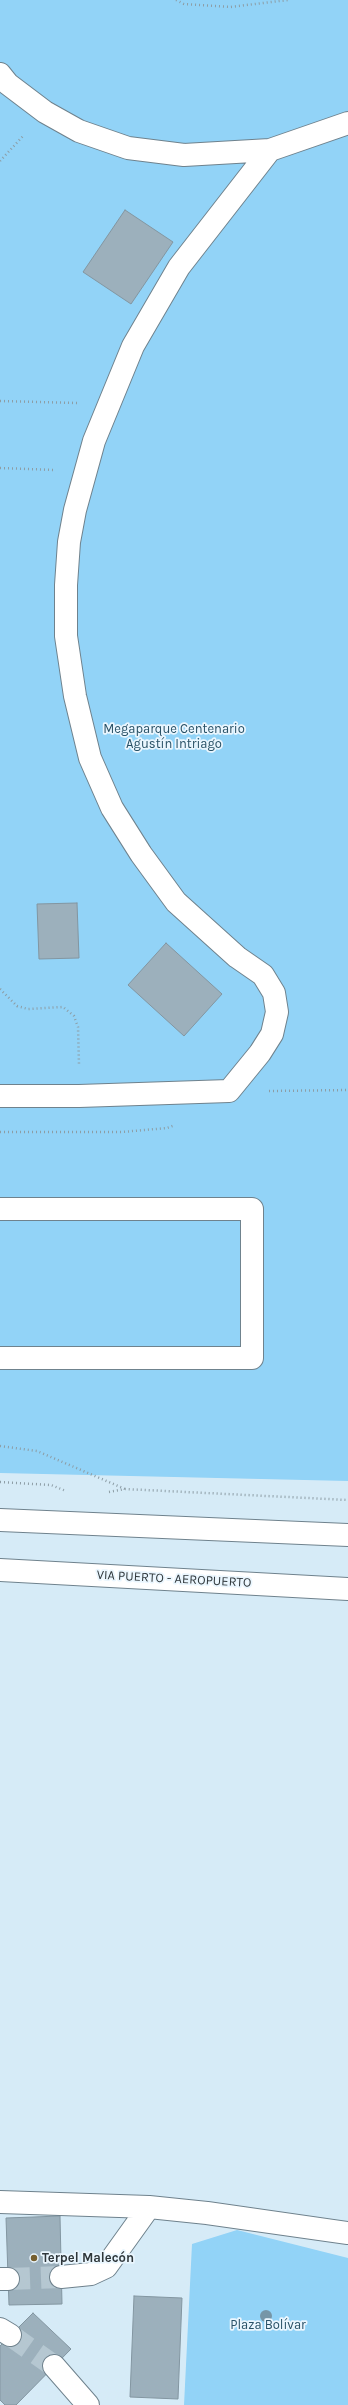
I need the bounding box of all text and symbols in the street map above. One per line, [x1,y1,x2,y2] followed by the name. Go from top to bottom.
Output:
[103,721,245,752] park label: Megaparque Centenario Agustín Intriago
[96,1567,252,1591] street label: VIA PUERTO - AEROPUERTO
[42,2250,134,2266] place label: Terpel Malecón
[29,2253,39,2263] marker: Terpel Malecón
[230,2317,306,2333] park label: Plaza Bolívar

